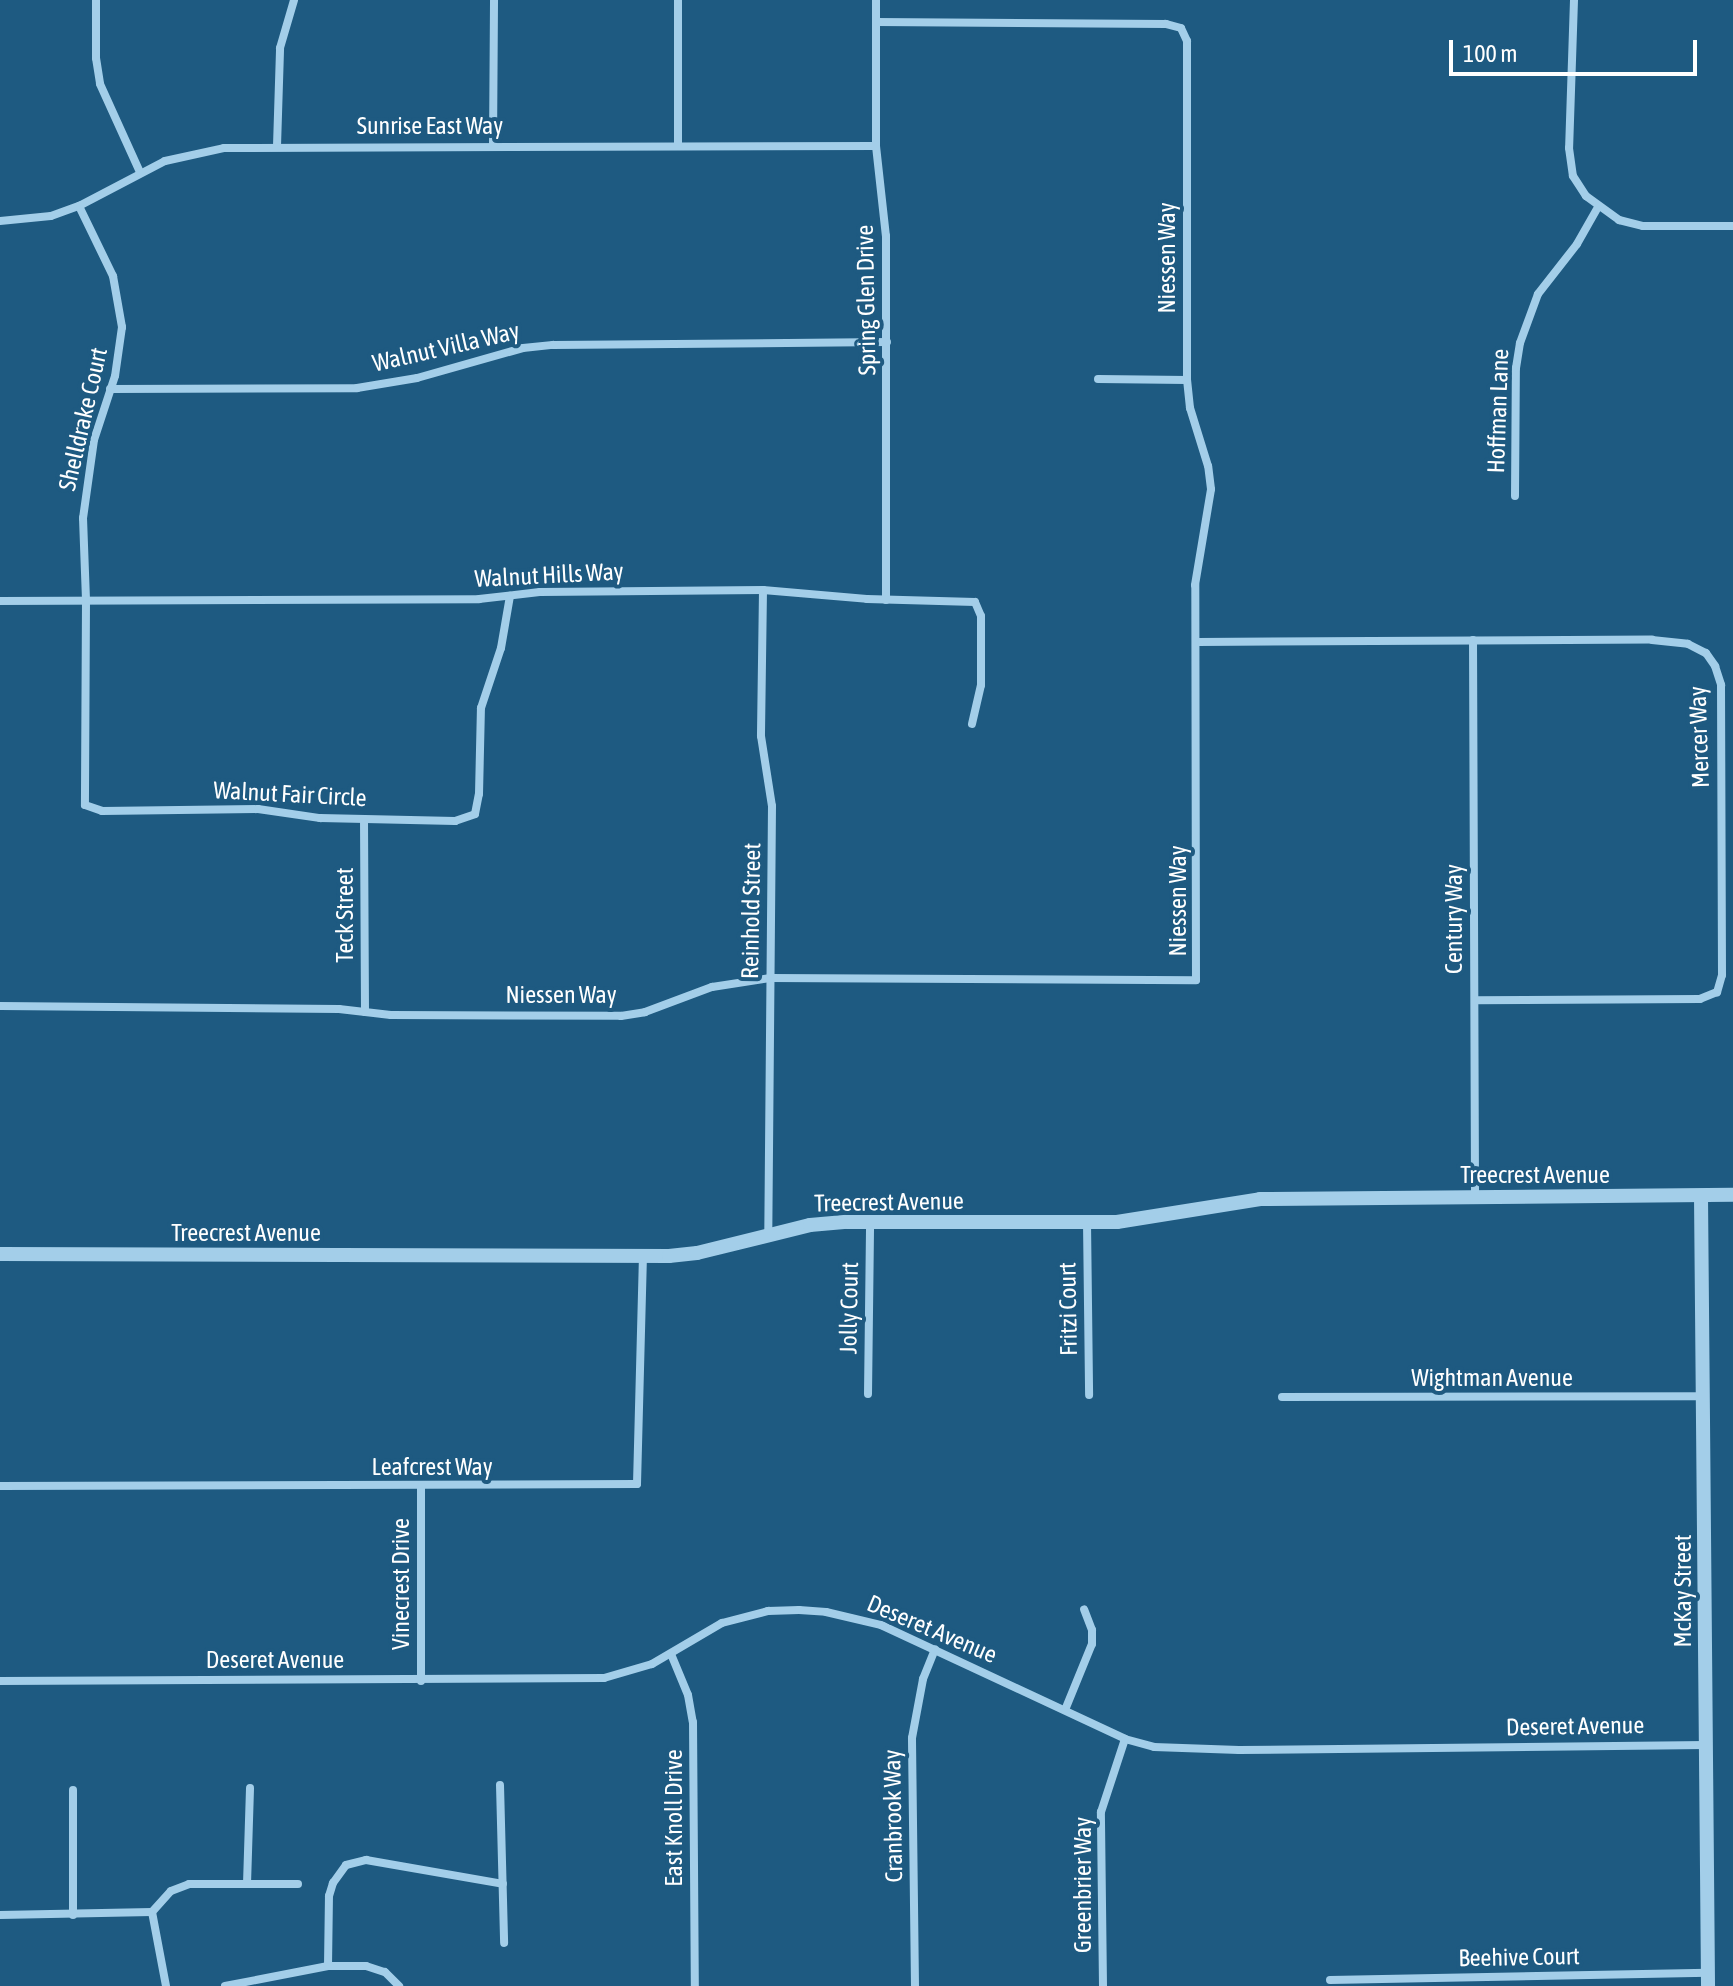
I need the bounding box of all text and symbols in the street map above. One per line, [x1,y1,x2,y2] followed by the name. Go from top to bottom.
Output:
[1453,24,1701,74] scale bar
[1463,40,1517,67] text: 100 m
[357,112,503,140] street label: Sunrise East Way
[1153,202,1181,314] street label: Niessen Way
[850,224,882,376] street label: Spring Glen Drive
[370,316,522,378] street label: Walnut Villa Way
[53,345,113,493] street label: Shelldrake Court
[1481,348,1515,474] street label: Hoffman Lane
[474,557,624,593] street label: Walnut Hills Way
[1683,686,1715,788] street label: Mercer Way
[213,776,367,812] street label: Walnut Fair Circle
[735,843,767,979] street label: Reinhold Street
[1164,845,1192,957] street label: Niessen Way
[1440,864,1468,974] street label: Century Way
[331,867,359,963] street label: Teck Street
[505,981,617,1009] street label: Niessen Way
[1460,1161,1610,1189] street label: Treecrest Avenue
[814,1186,964,1218] street label: Treecrest Avenue
[171,1219,321,1247] street label: Treecrest Avenue
[834,1262,864,1354] street label: Jolly Court
[1053,1262,1083,1356] street label: Fritzi Court
[1411,1364,1573,1392] street label: Wightman Avenue
[371,1453,493,1481] street label: Leafcrest Way
[387,1518,415,1650] street label: Vinecrest Drive
[1669,1534,1697,1648] street label: McKay Street
[863,1589,1001,1669] street label: Deseret Avenue
[206,1646,344,1674] street label: Deseret Avenue
[1506,1710,1644,1742] street label: Deseret Avenue
[660,1749,688,1887] street label: East Knoll Drive
[877,1749,909,1883] street label: Cranbrook Way
[1069,1817,1097,1953] street label: Greenbrier Way
[1458,1942,1580,1972] street label: Beehive Court

